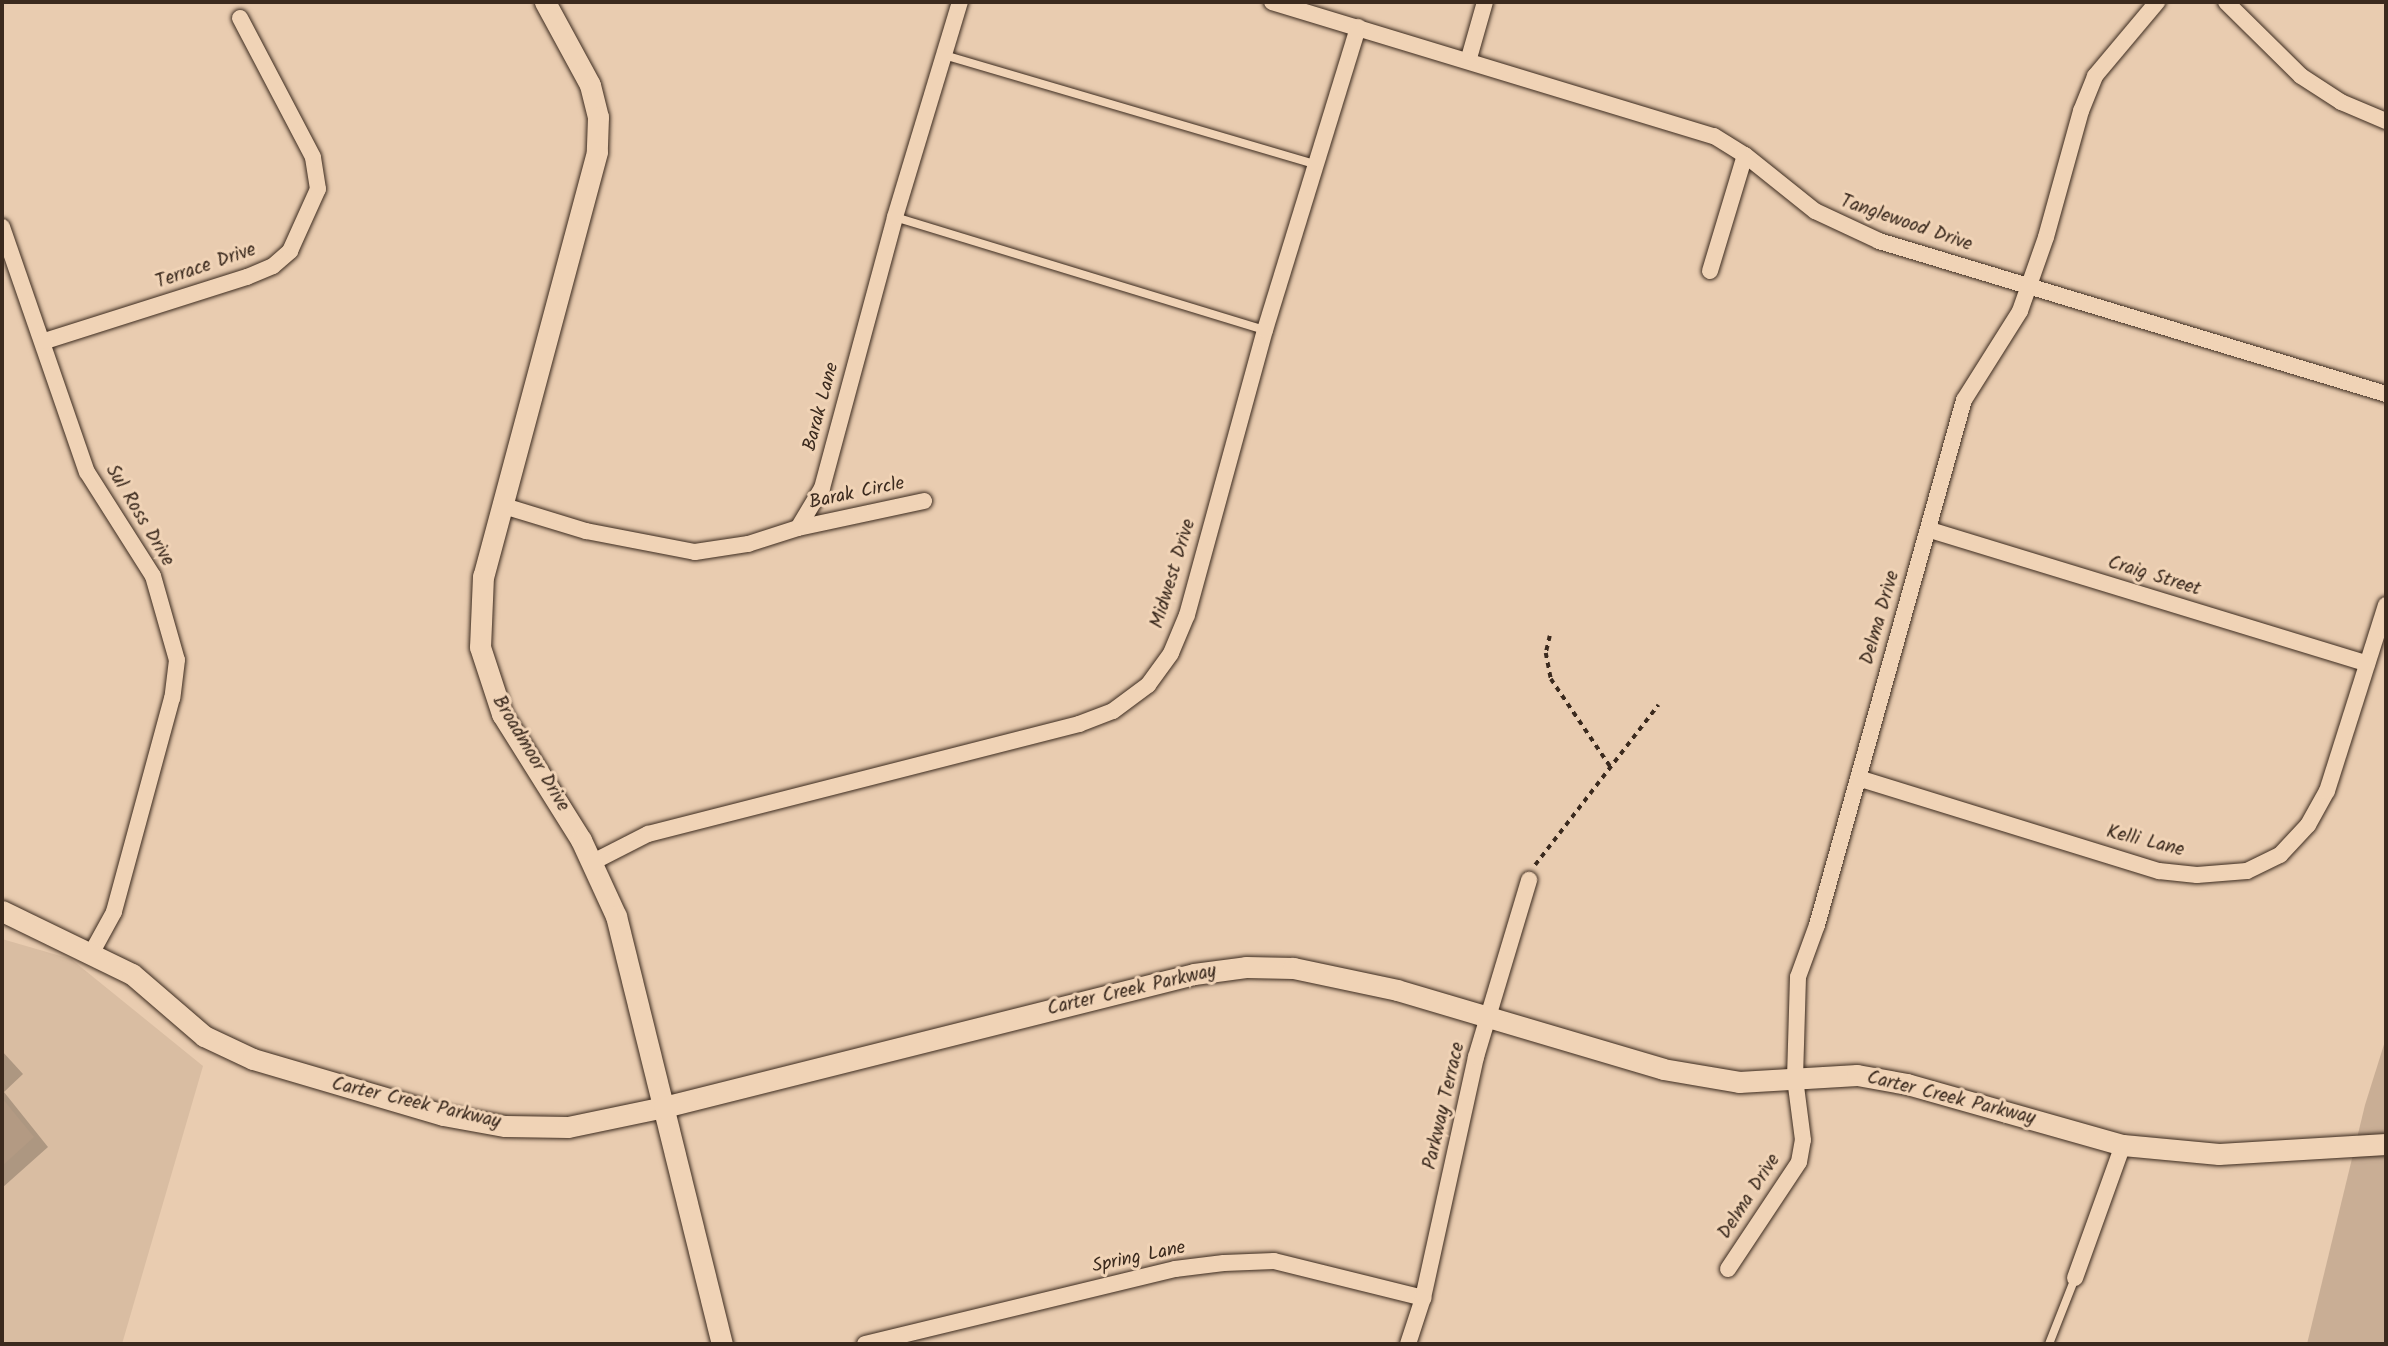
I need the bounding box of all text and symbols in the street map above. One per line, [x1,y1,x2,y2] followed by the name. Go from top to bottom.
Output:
[1837,191,1975,257] street label: Tanglewood Drive
[153,239,259,295] street label: Terrace Drive
[799,360,845,454] street label: Barak Lane
[100,461,178,571] street label: Sul Ross Drive
[807,473,907,515] street label: Barak Circle
[1147,517,1201,631] street label: Midwest Drive
[2105,552,2203,602] street label: Craig Street
[1857,568,1905,668] street label: Delma Drive
[486,692,574,816] street label: Broadmoor Drive
[2104,821,2186,863] street label: Kelli Lane
[1045,960,1219,1022] street label: Carter Creek Parkway
[1419,1040,1471,1172] street label: Parkway Terrace
[1864,1067,2038,1131] street label: Carter Creek Parkway
[329,1073,503,1135] street label: Carter Creek Parkway
[1714,1150,1786,1244] street label: Delma Drive
[1090,1237,1188,1279] street label: Spring Lane

